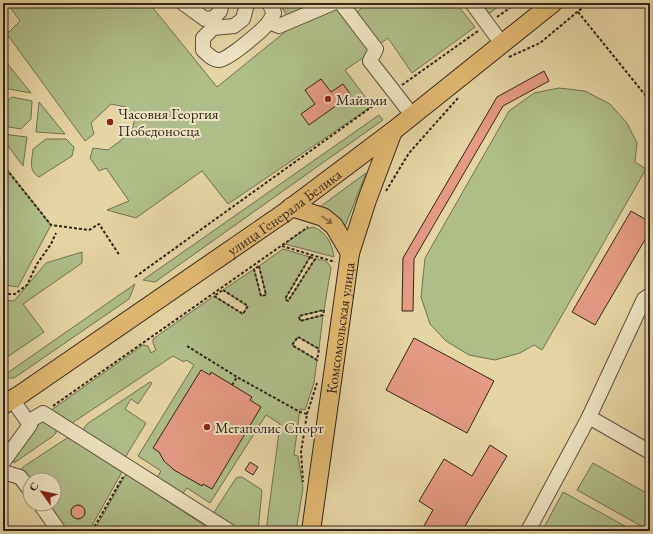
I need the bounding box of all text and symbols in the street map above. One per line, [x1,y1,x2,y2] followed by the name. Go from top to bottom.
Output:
[336,90,387,109] place label: Майями
[323,94,333,104] marker: Майями
[118,104,219,140] place label: Часовня Георгия Победоносца
[105,117,115,127] marker: Часовня Георгия Победоносца
[223,164,345,259] street label: улица Генерала Белика
[321,216,332,224] one-way arrow
[321,261,358,395] street label: Комсомольская улица
[215,418,324,437] place label: Мегаполис Спорт
[202,422,212,432] marker: Мегаполис Спорт
[22,472,62,512] north arrow
[26,479,42,494] text: С

